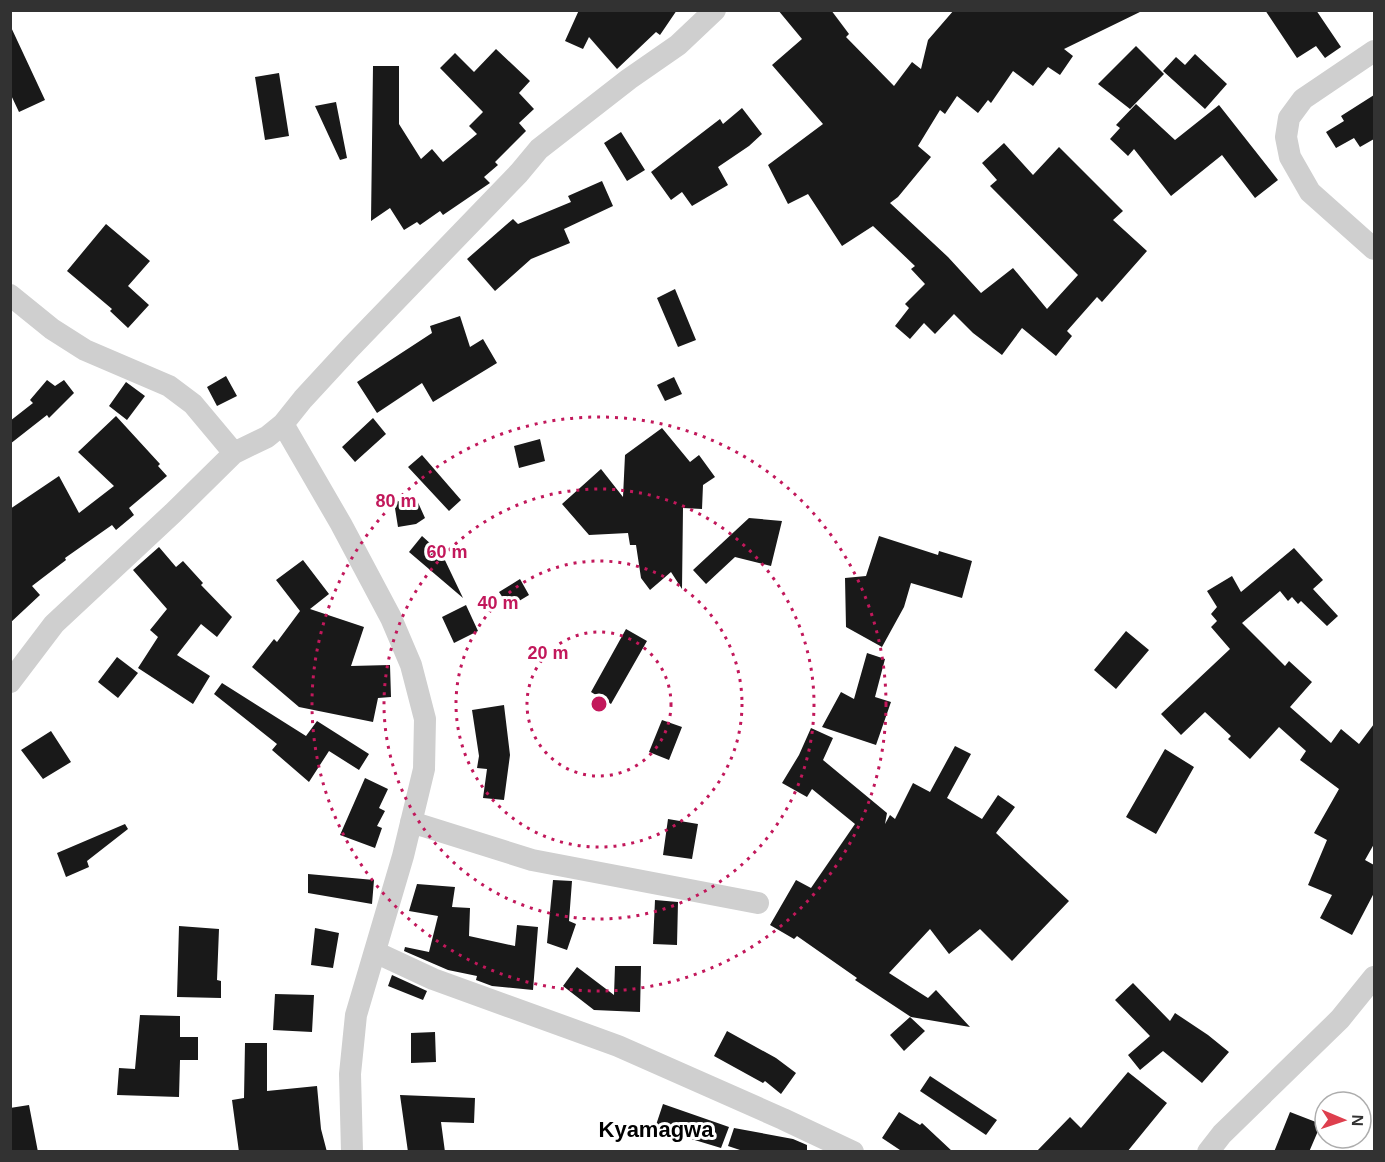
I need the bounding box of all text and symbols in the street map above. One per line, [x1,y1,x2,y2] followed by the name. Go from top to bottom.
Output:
[375,491,417,511] text: 80 m
[426,542,468,562] text: 60 m
[477,593,519,613] text: 40 m
[527,643,569,663] text: 20 m
[589,694,609,714] centre of rings
[1313,1090,1373,1150] north arrow
[1349,1114,1366,1127] text: N
[599,1117,714,1142] district label: Kyamagwa

